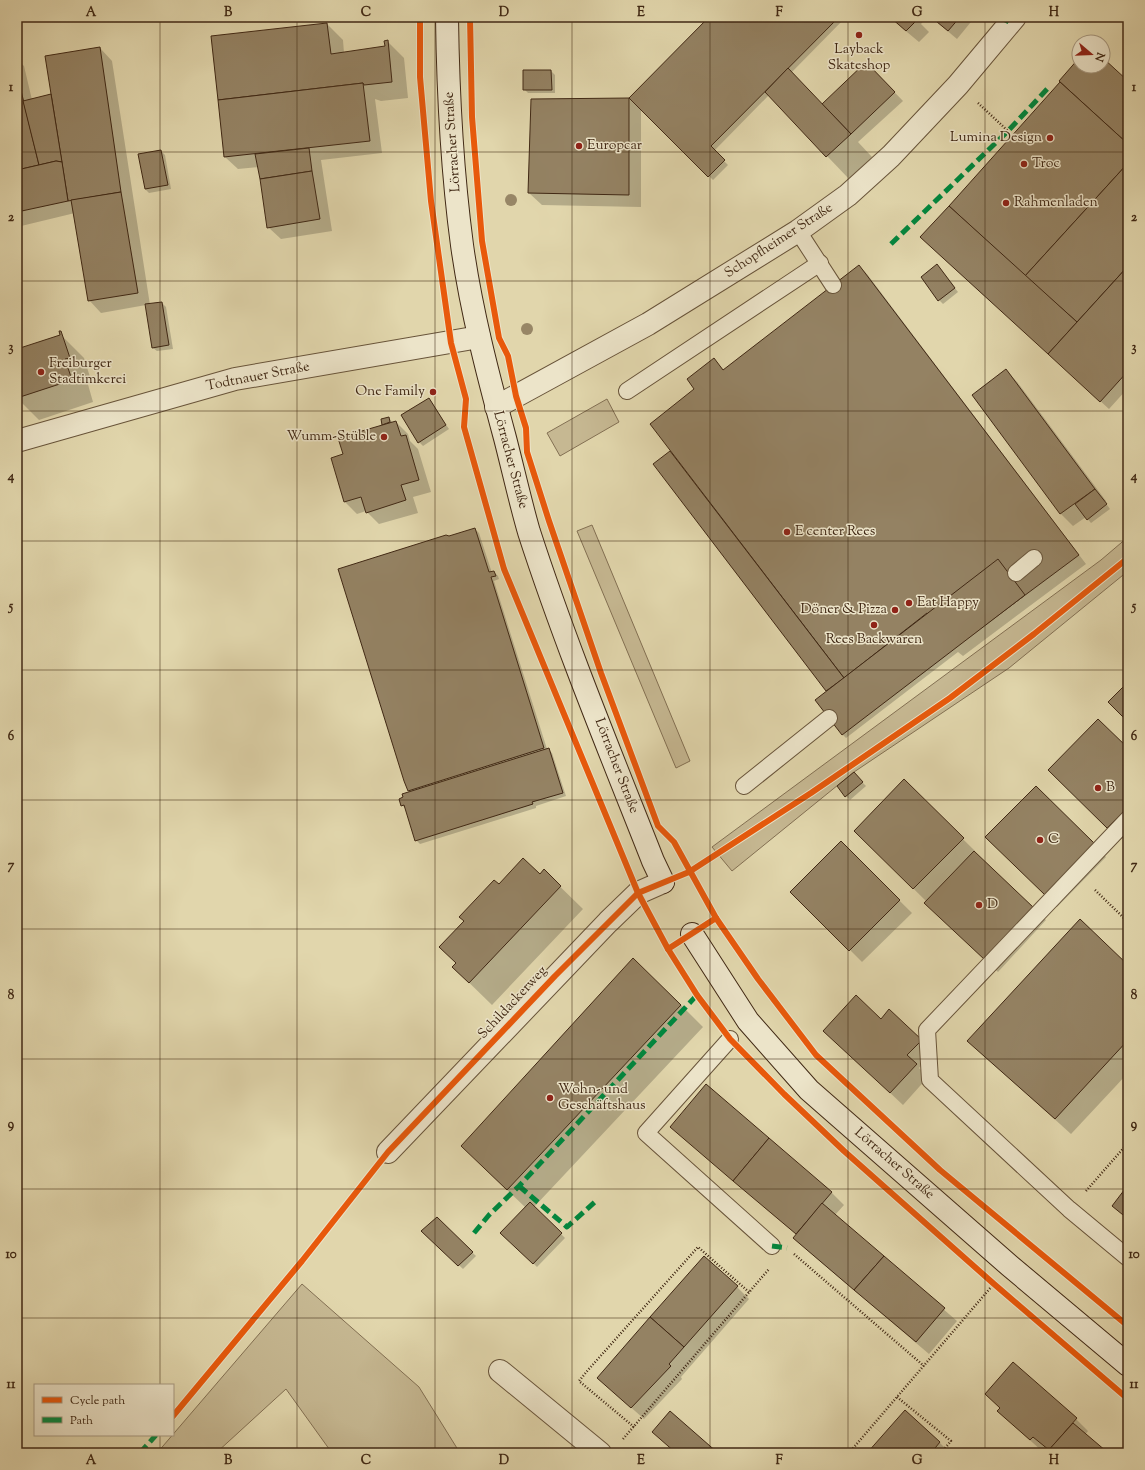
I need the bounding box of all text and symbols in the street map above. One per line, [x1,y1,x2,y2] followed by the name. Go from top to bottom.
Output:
[86,4,97,22] text: A
[224,4,233,22] text: B
[361,4,371,22] text: C
[499,4,509,22] text: D
[637,4,645,22] text: E
[775,4,783,22] text: F
[912,4,923,22] text: G
[1049,4,1060,22] text: H
[854,30,864,40] marker: Layback Skateshop
[1071,34,1111,74] north arrow
[828,40,891,76] place label: Layback Skateshop
[1090,49,1109,64] text: N
[9,79,14,97] text: 1
[1132,79,1137,97] text: 1
[440,91,466,193] street label: Lörracher Straße
[950,128,1042,148] place label: Lumina Design
[1045,133,1055,143] marker: Lumina Design
[587,136,643,156] place label: Europcar
[574,141,584,151] marker: Europcar
[1032,154,1060,174] place label: Troc
[1019,159,1029,169] marker: Troc
[1014,193,1098,213] place label: Rahmenladen
[721,198,837,284] street label: Schopfheimer Straße
[1001,198,1011,208] marker: Rahmenladen
[8,209,15,227] text: 2
[1131,209,1138,227] text: 2
[8,339,14,357] text: 3
[1131,339,1137,357] text: 3
[49,354,126,390] place label: Freiburger Stadtimkerei
[205,357,311,397] street label: Todtnauer Straße
[36,367,46,377] marker: Freiburger Stadtimkerei
[355,382,425,402] place label: One Family
[428,387,438,397] marker: One Family
[487,409,533,511] street label: Lörracher Straße
[286,427,376,447] place label: Wumm-Stüble
[379,432,389,442] marker: Wumm-Stüble
[7,468,15,486] text: 4
[1130,468,1138,486] text: 4
[795,522,875,542] place label: E center Rees
[782,527,792,537] marker: E center Rees
[917,593,979,613] place label: Eat Happy
[8,598,14,616] text: 5
[904,598,914,608] marker: Eat Happy
[1131,598,1137,616] text: 5
[800,600,888,620] place label: Döner & Pizza
[890,605,900,615] marker: Döner & Pizza
[869,620,879,630] marker: Rees Backwaren
[826,630,922,650] place label: Rees Backwaren
[589,715,643,817] street label: Lörracher Straße
[8,728,15,746] text: 6
[1131,728,1138,746] text: 6
[1106,778,1115,798] place label: B
[1093,783,1103,793] marker: B
[1048,830,1059,850] place label: C
[1035,835,1045,845] marker: C
[8,857,15,875] text: 7
[1131,857,1138,875] text: 7
[987,895,998,915] place label: D
[974,900,984,910] marker: D
[474,962,552,1044] street label: Schildackerweg
[8,987,15,1005] text: 8
[1131,987,1138,1005] text: 8
[558,1080,646,1116] place label: Wohn- und Geschäftshaus
[545,1093,555,1103] marker: Wohn- und Geschäftshaus
[8,1116,15,1134] text: 9
[1131,1116,1138,1134] text: 9
[849,1123,939,1205] street label: Lörracher Straße
[5,1246,17,1264] text: 10
[1128,1246,1140,1264] text: 10
[7,1376,16,1394] text: 11
[1130,1376,1139,1394] text: 11
[34,1384,174,1436] legend
[70,1392,125,1410] text: Cycle path
[70,1412,93,1430] text: Path
[86,1452,97,1470] text: A
[224,1452,233,1470] text: B
[361,1452,371,1470] text: C
[499,1452,509,1470] text: D
[637,1452,645,1470] text: E
[775,1452,783,1470] text: F
[912,1452,923,1470] text: G
[1049,1452,1060,1470] text: H

